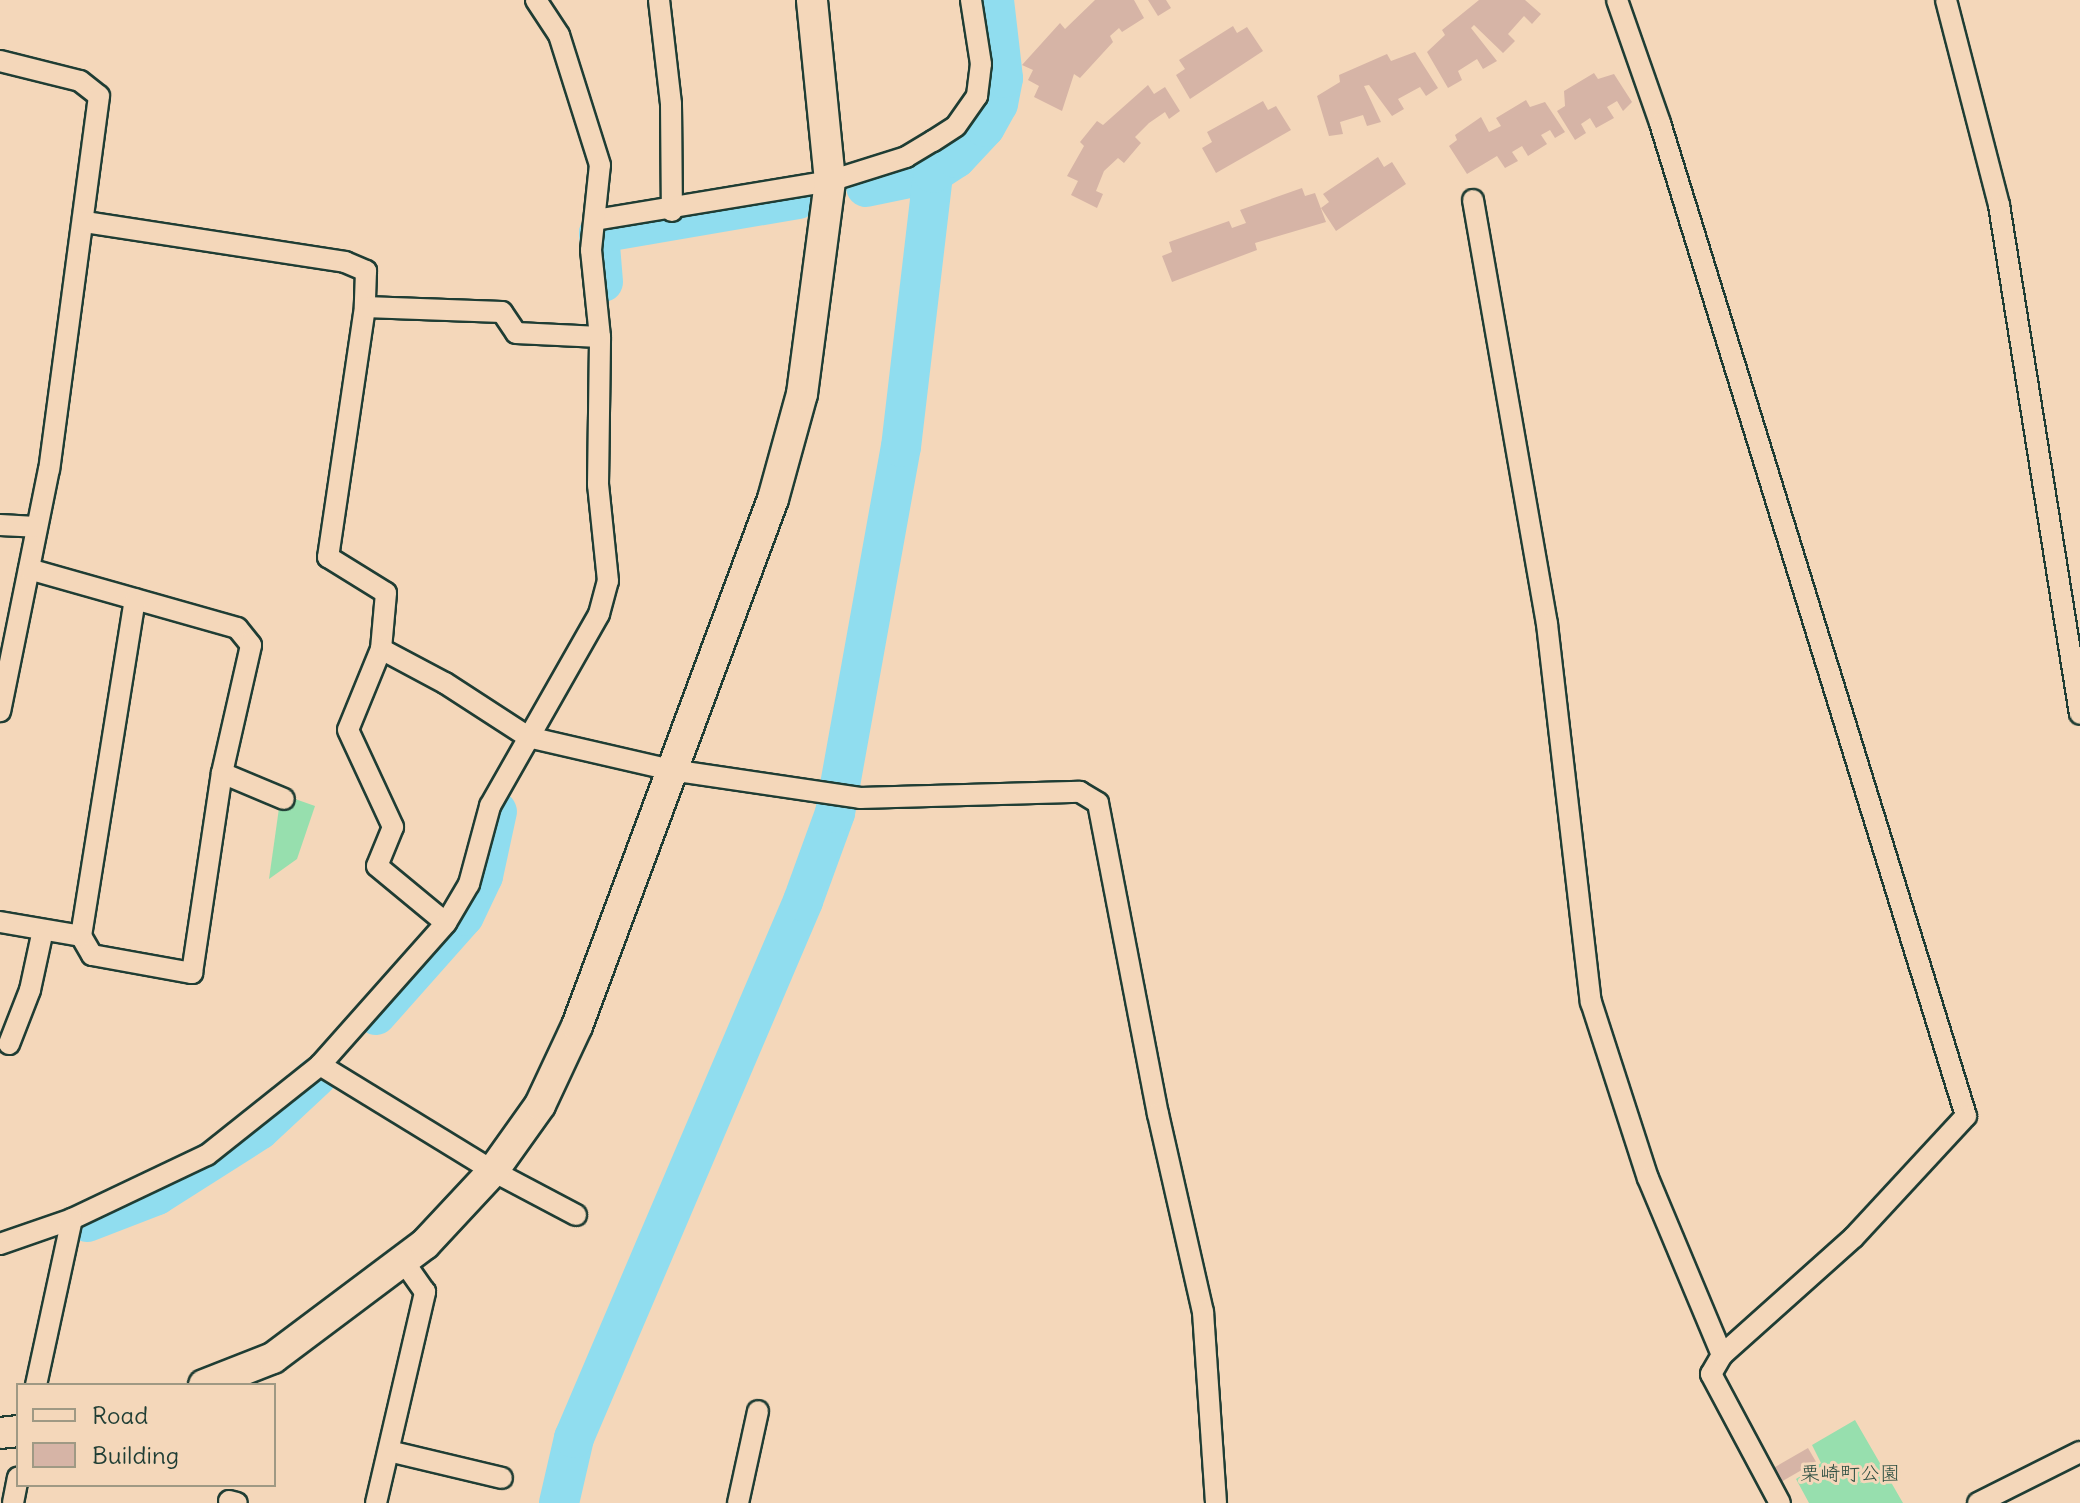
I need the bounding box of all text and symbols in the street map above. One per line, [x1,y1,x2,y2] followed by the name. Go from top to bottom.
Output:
[16,1383,276,1487] legend
[92,1400,148,1430] text: Road
[92,1440,179,1470] text: Building
[1800,1460,1900,1484] park label: 栗崎町公園

